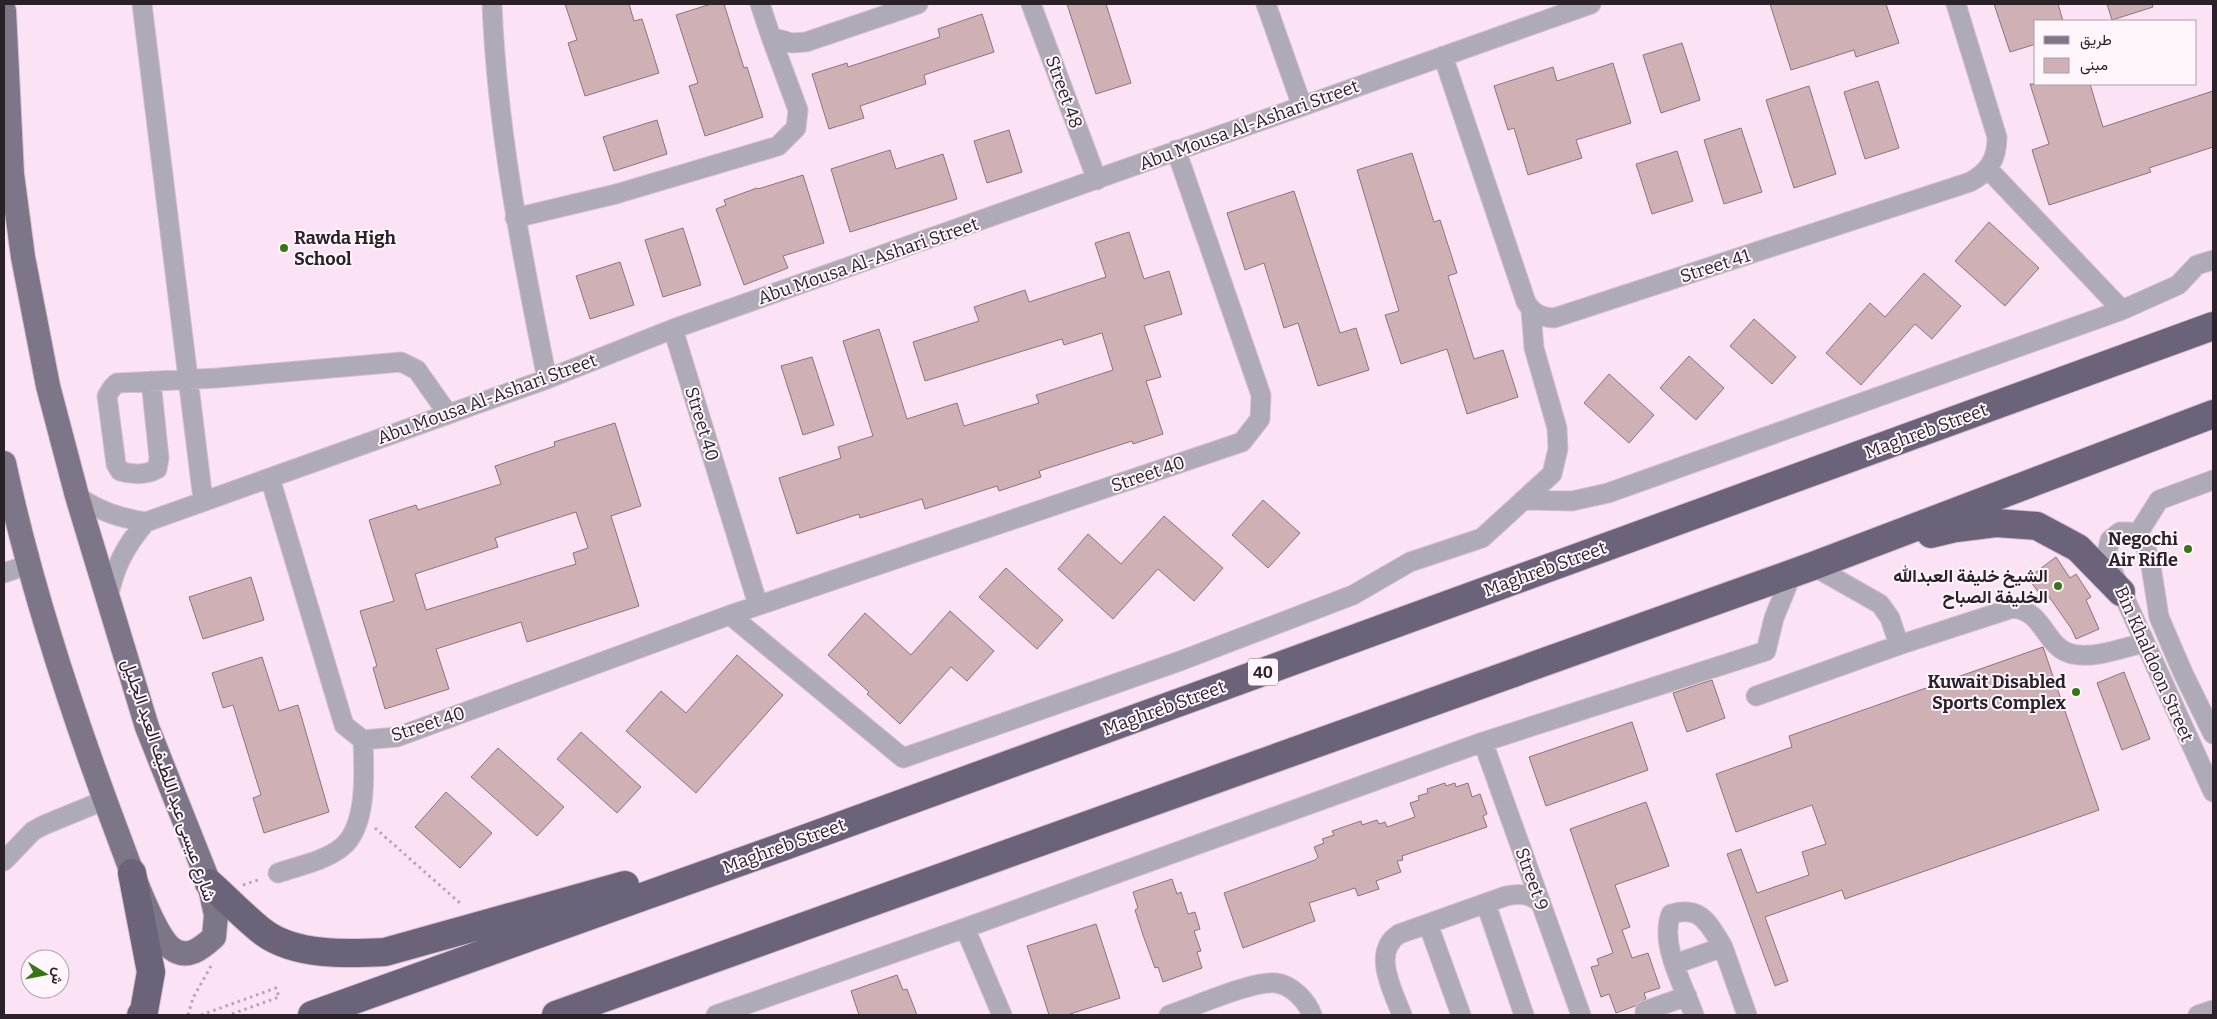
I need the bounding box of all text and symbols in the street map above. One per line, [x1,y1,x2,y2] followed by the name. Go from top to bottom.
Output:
[2034,20,2197,85] legend
[2080,31,2112,50] text: طريق
[1041,53,1087,131] street label: Street 48
[2080,56,2108,75] text: مبنى
[1136,75,1362,175] street label: Abu Mousa Al-Ashari Street
[755,213,982,309] street label: Abu Mousa Al-Ashari Street
[294,227,396,270] place label: Rawda High School
[278,242,290,254] marker: Rawda High School
[1677,244,1753,288] street label: Street 41
[374,349,600,449] street label: Abu Mousa Al-Ashari Street
[680,384,724,464] street label: Street 40
[1862,398,1991,463] street label: Maghreb Street
[1108,451,1188,497] street label: Street 40
[2108,528,2178,571] place label: Negochi Air Rifle
[1481,536,1610,601] street label: Maghreb Street
[2182,543,2194,555] marker: Negochi Air Rifle
[1893,565,2048,609] place label: الشيخ خليفة العبدالله الخليفة الصباح
[2052,580,2064,592] marker: الشيخ خليفة العبدالله الخليفة الصباح
[2110,583,2198,746] street label: Bin Khaldoon Street
[116,656,221,904] street label: شارع عيسى عبد اللطيف العبد الجليل
[1248,659,1278,686] road number: 40
[1927,671,2067,714] place label: Kuwait Disabled Sports Complex
[1100,675,1229,740] street label: Maghreb Street
[2070,686,2082,698] marker: Kuwait Disabled Sports Complex
[388,702,468,746] street label: Street 40
[720,813,849,878] street label: Maghreb Street
[1511,845,1553,913] street label: Street 9
[20,949,70,999] north arrow
[47,966,67,986] text: ش

